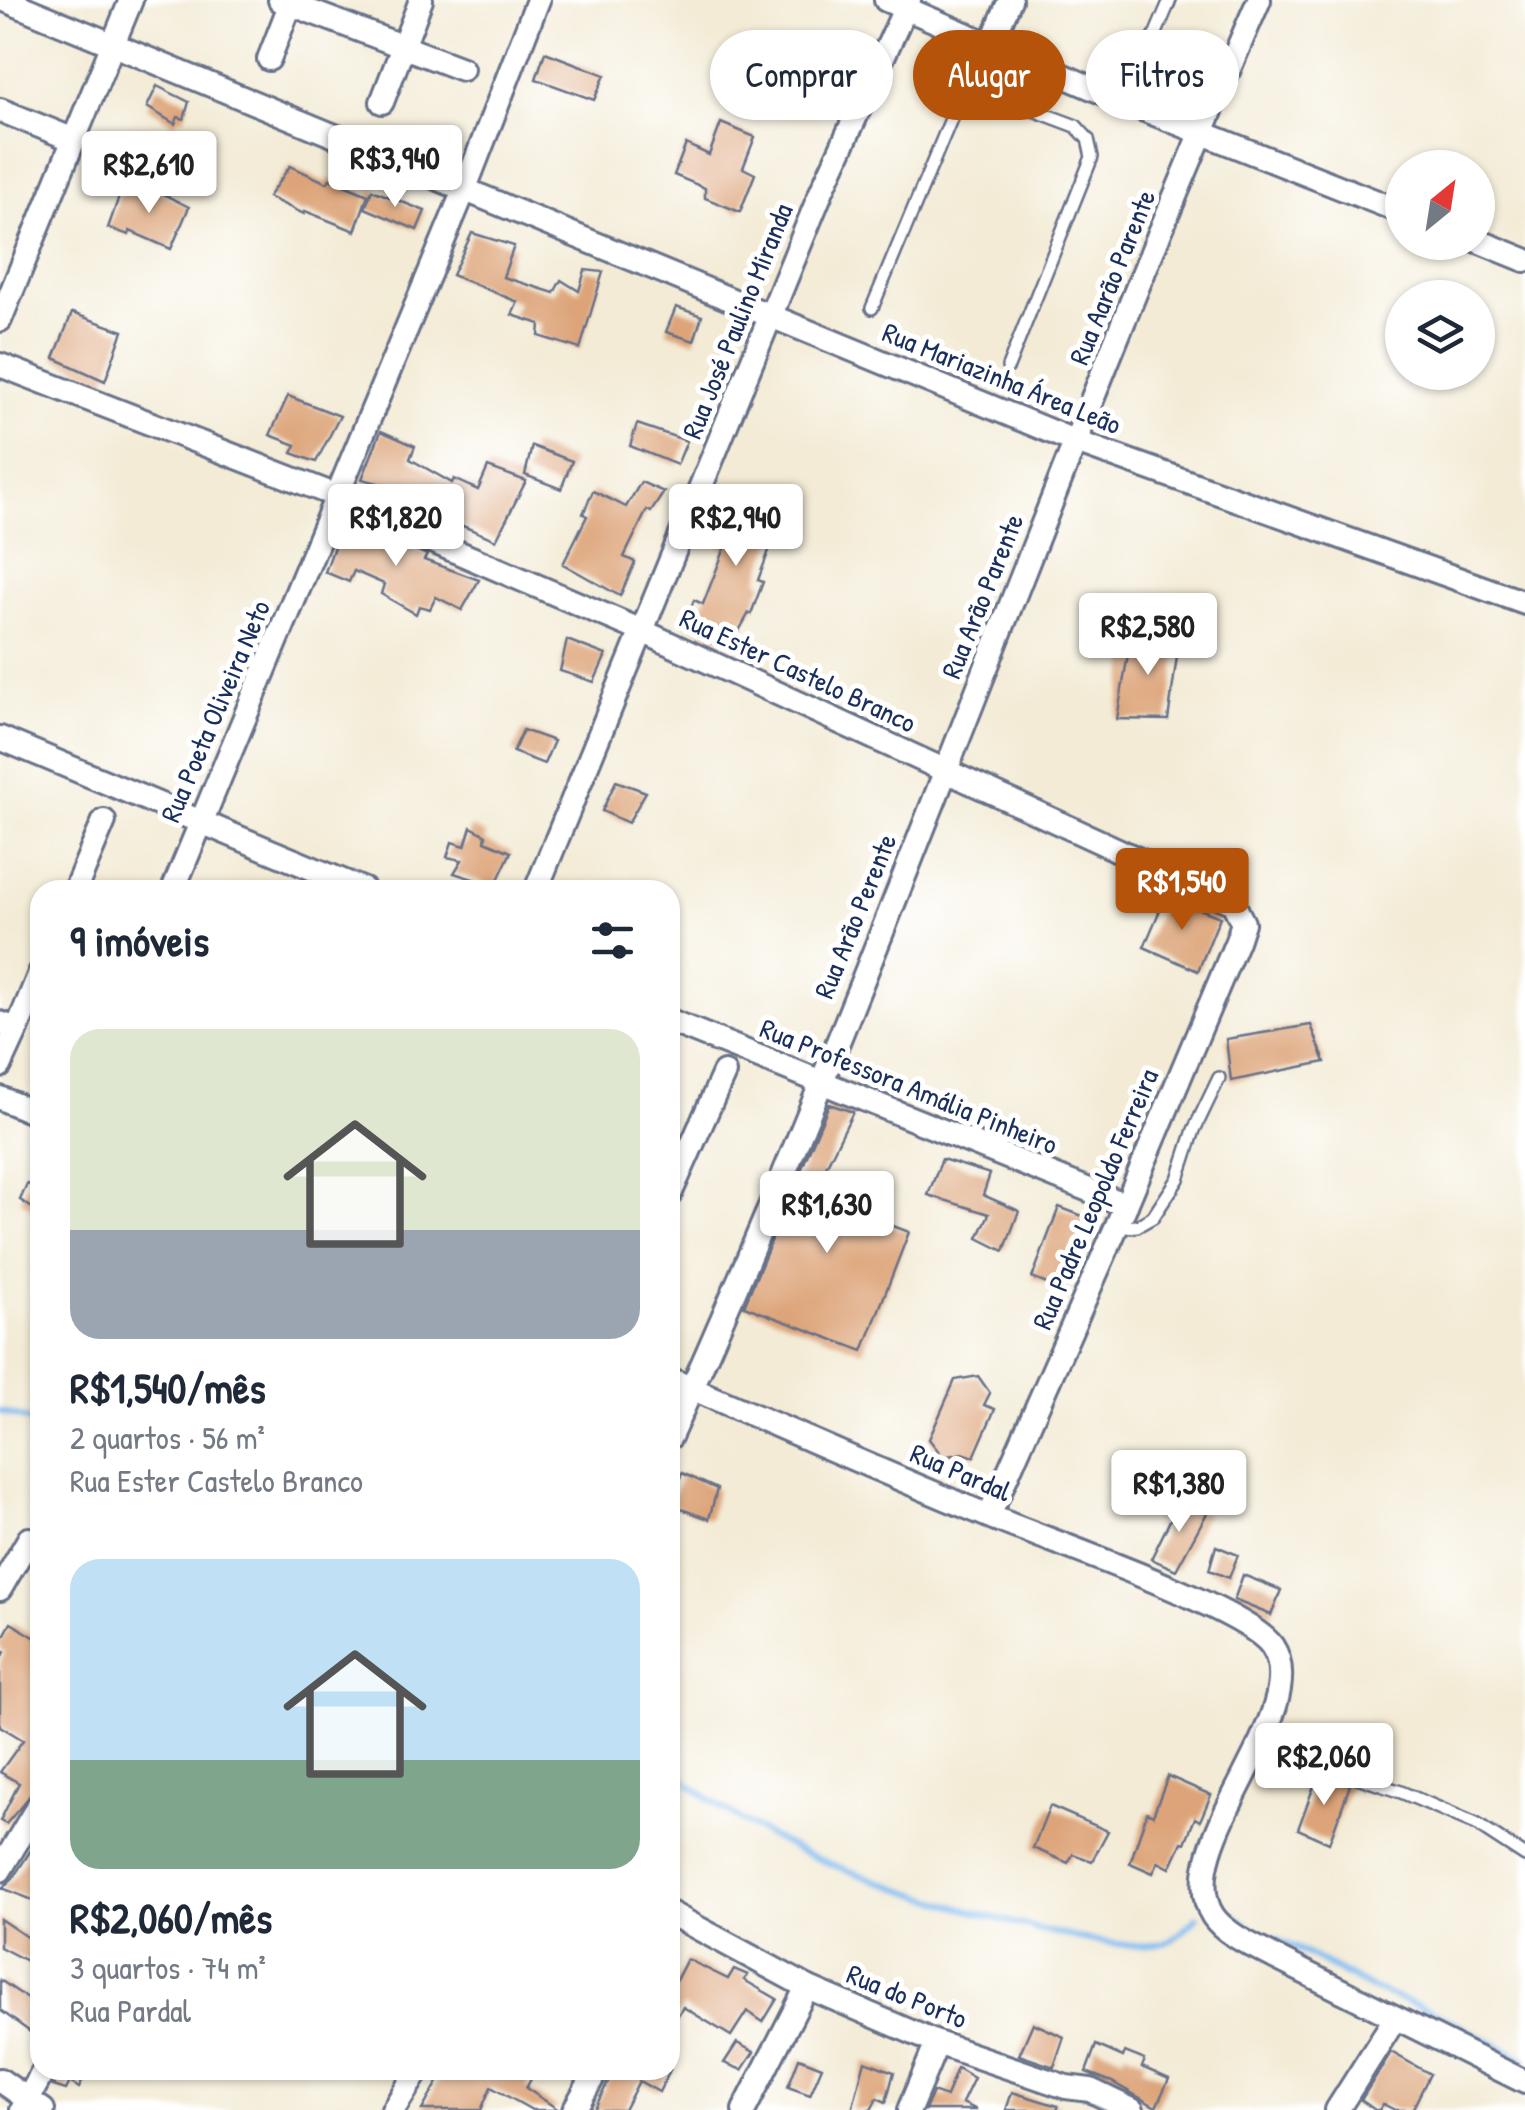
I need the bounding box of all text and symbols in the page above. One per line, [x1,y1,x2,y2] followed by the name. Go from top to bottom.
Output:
[710,30,893,120] chip: Comprar
[913,30,1066,120] chip: Alugar
[1086,30,1239,120] chip: Filtros
[303,125,487,210] pin: R$3,940
[57,131,241,216] pin: R$2,610
[350,136,440,179] text: R$3,940
[104,142,194,185] text: R$2,610
[1385,150,1495,260] north arrow
[1385,150,1495,390] map controls
[1060,184,1164,370] street label: Rua Aarão Parente
[672,198,802,444] street label: Rua José Paulino Miranda
[1385,280,1495,390] button: layers
[877,313,1127,443] street label: Rua Mariazinha Área Leão
[304,484,488,569] pin: R$1,820
[644,484,828,569] pin: R$2,940
[350,495,442,538] text: R$1,820
[691,495,781,538] text: R$2,940
[932,508,1032,684] street label: Rua Arão Parente
[1056,593,1240,678] pin: R$2,580
[151,594,279,828] street label: Rua Poeta Oliveira Neto
[674,599,922,741] street label: Rua Ester Castelo Branco
[1101,604,1195,647] text: R$2,580
[805,828,905,1004] street label: Rua Arão Perente
[1090,848,1274,933] pin: R$1,540
[1138,859,1226,902] text: R$1,540
[70,912,209,969] text: 9 imóveis
[585,913,640,968] icon: filters
[755,1009,1063,1163] street label: Rua Professora Amália Pinheiro
[1023,1063,1167,1335] street label: Rua Padre Leopoldo Ferreira
[265,1094,445,1274] icon: home
[735,1171,919,1256] pin: R$1,630
[782,1182,872,1225] text: R$1,630
[70,1359,266,1416] text: R$1,540/mês
[70,1416,265,1459] text: 2 quartos · 56 m²
[905,1434,1018,1510] street label: Rua Pardal
[1087,1450,1271,1535] pin: R$1,380
[70,1459,363,1502] text: Rua Ester Castelo Branco
[1133,1461,1225,1504] text: R$1,380
[265,1624,445,1804] icon: home
[1232,1723,1416,1808] pin: R$2,060
[1277,1734,1371,1777] text: R$2,060
[70,1889,272,1946] text: R$2,060/mês
[70,1946,266,1989] text: 3 quartos · 74 m²
[841,1955,973,2037] street label: Rua do Porto
[70,1989,191,2032] text: Rua Pardal

